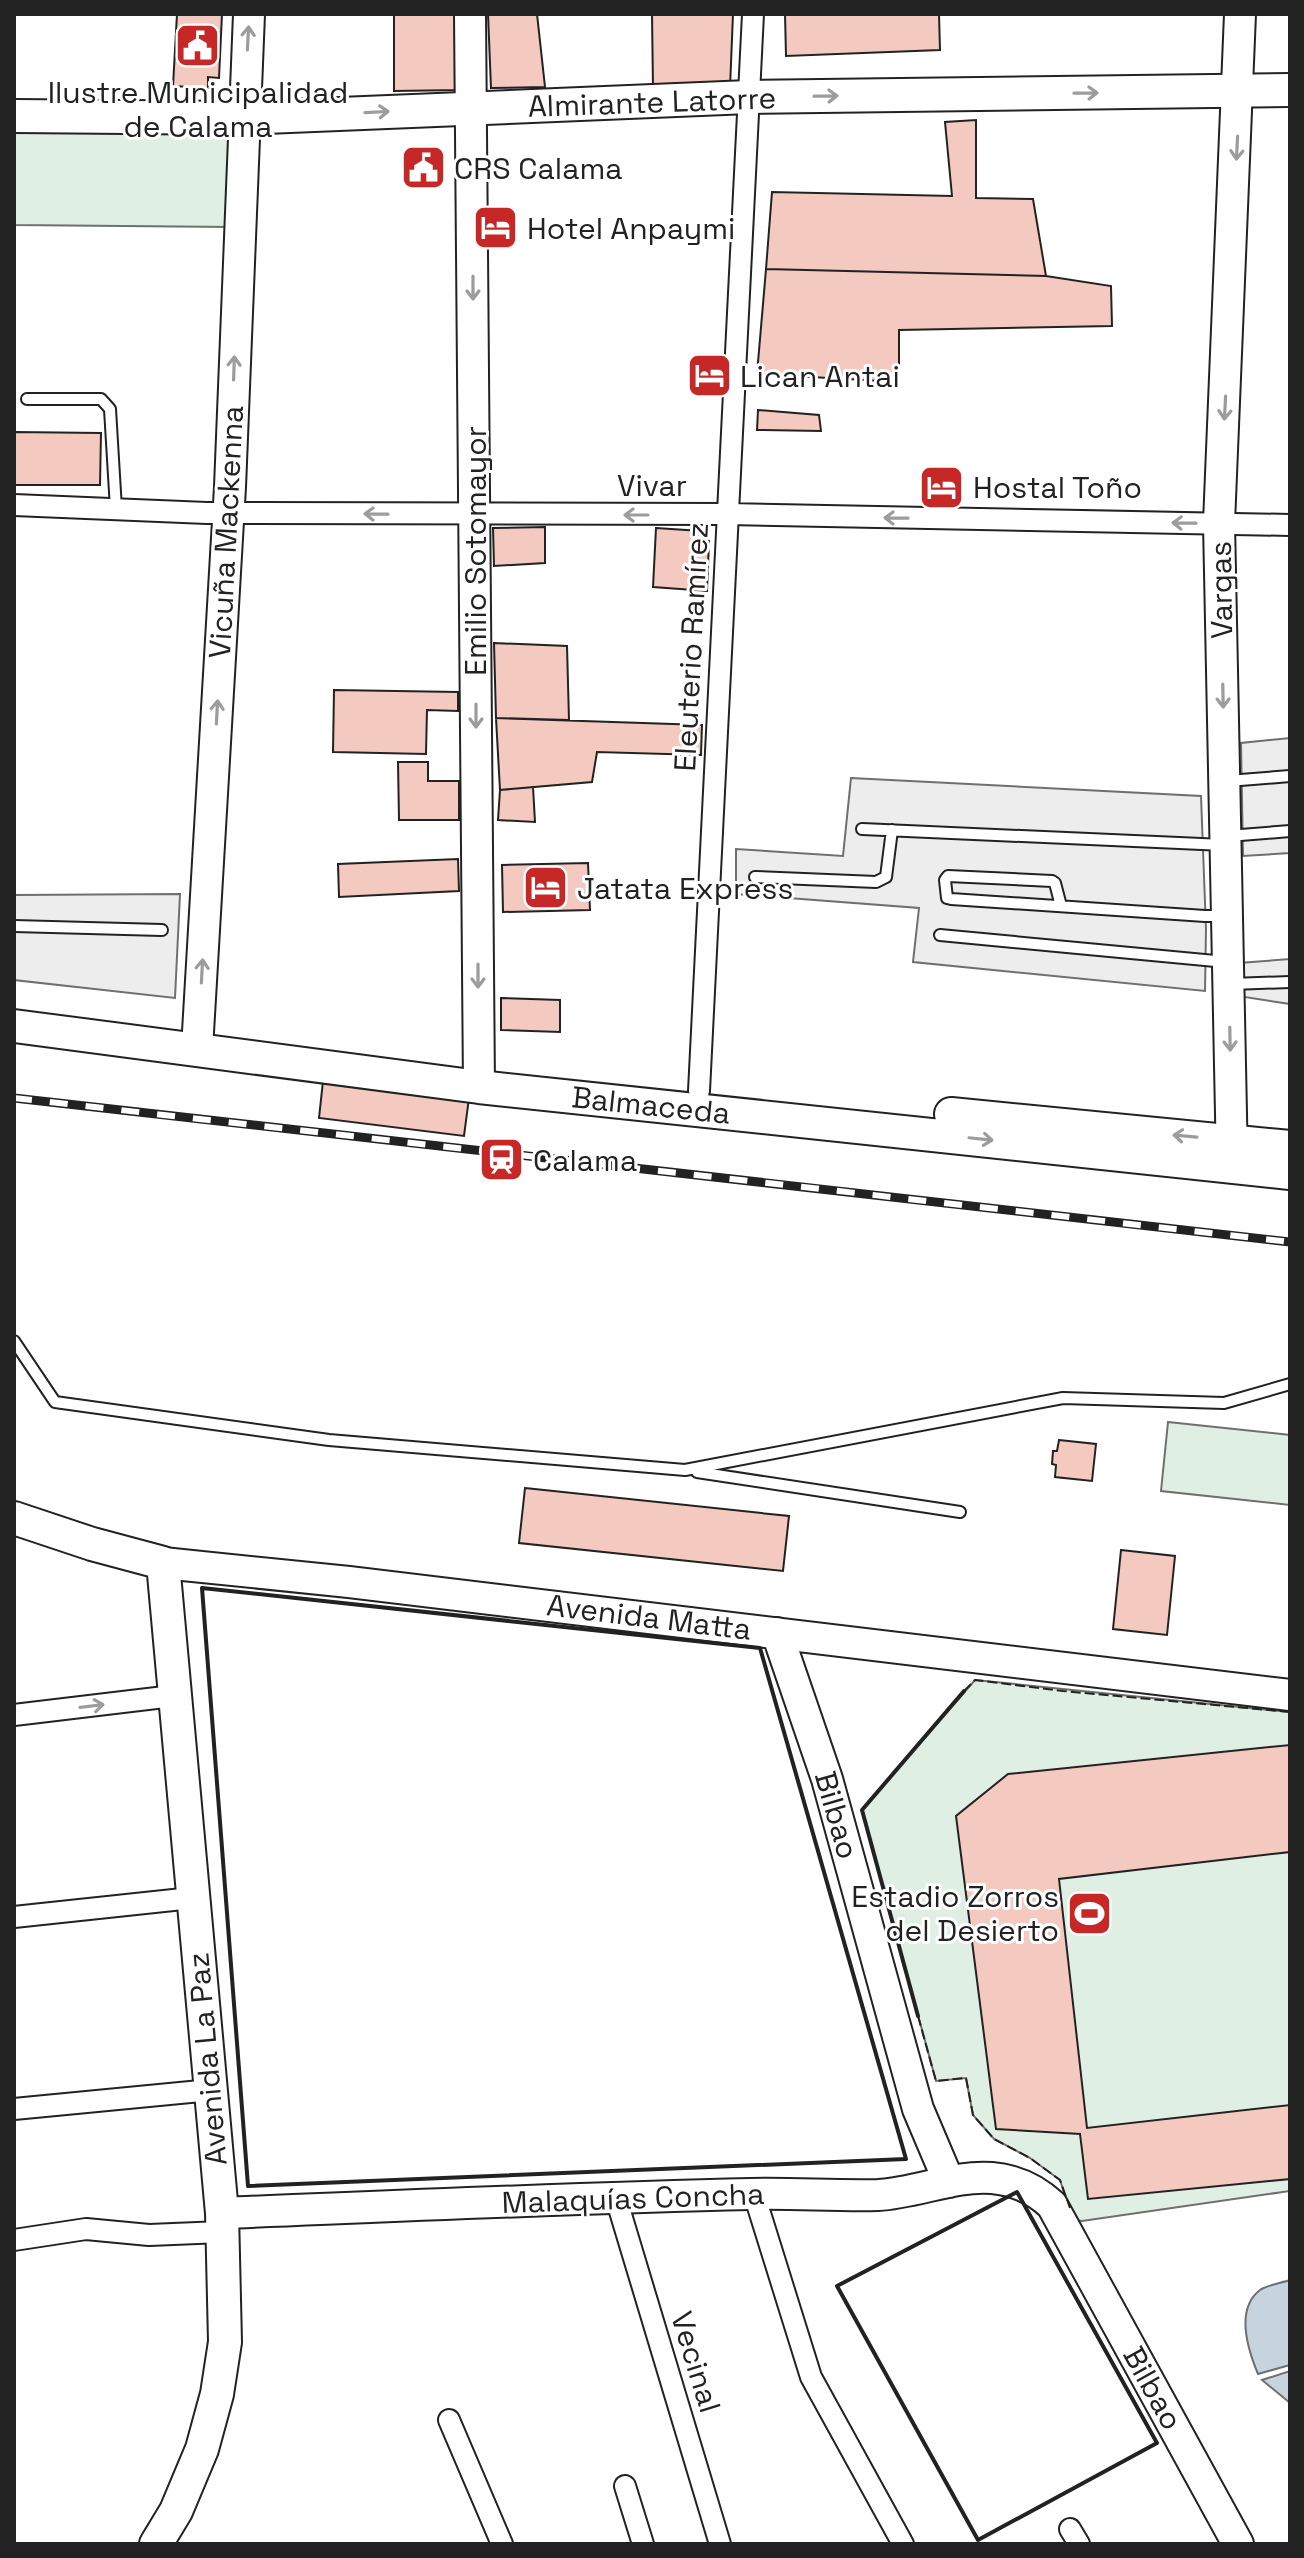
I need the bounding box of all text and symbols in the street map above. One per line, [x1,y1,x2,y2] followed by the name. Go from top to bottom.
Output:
[174,22,222,70] public building icon: Ilustre Municipalidad de Calama
[240,25,255,52] one-way arrow
[48,73,348,146] place label: Ilustre Municipalidad de Calama
[527,78,777,126] street label: Almirante Latorre
[1072,85,1099,101] one-way arrow
[813,89,839,104] one-way arrow
[363,104,390,119] one-way arrow
[1229,134,1244,161] one-way arrow
[399,144,447,192] public building icon: CRS Calama
[454,149,622,188] place label: CRS Calama
[472,204,520,252] hotel icon: Hotel Anpaymi
[527,209,735,248] place label: Hotel Anpaymi
[465,274,481,301] one-way arrow
[685,352,733,400] hotel icon: Lican Antai
[227,355,242,382] one-way arrow
[740,357,900,396] place label: Lican Antai
[1217,394,1232,421] one-way arrow
[200,404,252,660] street label: Vicuña Mackenna
[456,426,495,676] street label: Emilio Sotomayor
[918,463,966,511] hotel icon: Hostal Toño
[617,466,687,505] street label: Vivar
[973,468,1142,507] place label: Hostal Toño
[363,506,390,522] one-way arrow
[623,507,650,523] one-way arrow
[883,510,910,525] one-way arrow
[1171,515,1198,530] one-way arrow
[665,522,717,772] street label: Eleuterio Ramírez
[1201,541,1241,639] street label: Vargas
[1215,682,1230,708] one-way arrow
[209,699,224,726] one-way arrow
[468,702,484,729] one-way arrow
[522,864,570,912] hotel icon: Jatata Express
[577,869,793,908] place label: Jatata Express
[195,958,210,985] one-way arrow
[470,962,486,989] one-way arrow
[1222,1025,1237,1052] one-way arrow
[570,1077,732,1133] street label: Balmaceda
[1172,1128,1198,1143] one-way arrow
[967,1132,994,1147] one-way arrow
[478,1136,526,1184] station icon: Calama
[533,1141,637,1180] place label: Calama
[545,1585,753,1649] street label: Avenida Matta
[78,1698,104,1713] one-way arrow
[806,1767,868,1863] street label: Bilbao
[851,1877,1059,1950] place label: Estadio Zorros del Desierto
[1066,1889,1114,1937] sports icon: Estadio Zorros del Desierto
[178,1951,236,2167] street label: Avenida La Paz
[501,2174,765,2222] street label: Malaquías Concha
[662,2307,730,2417] street label: Vecinal
[1114,2340,1192,2436] street label: Bilbao

